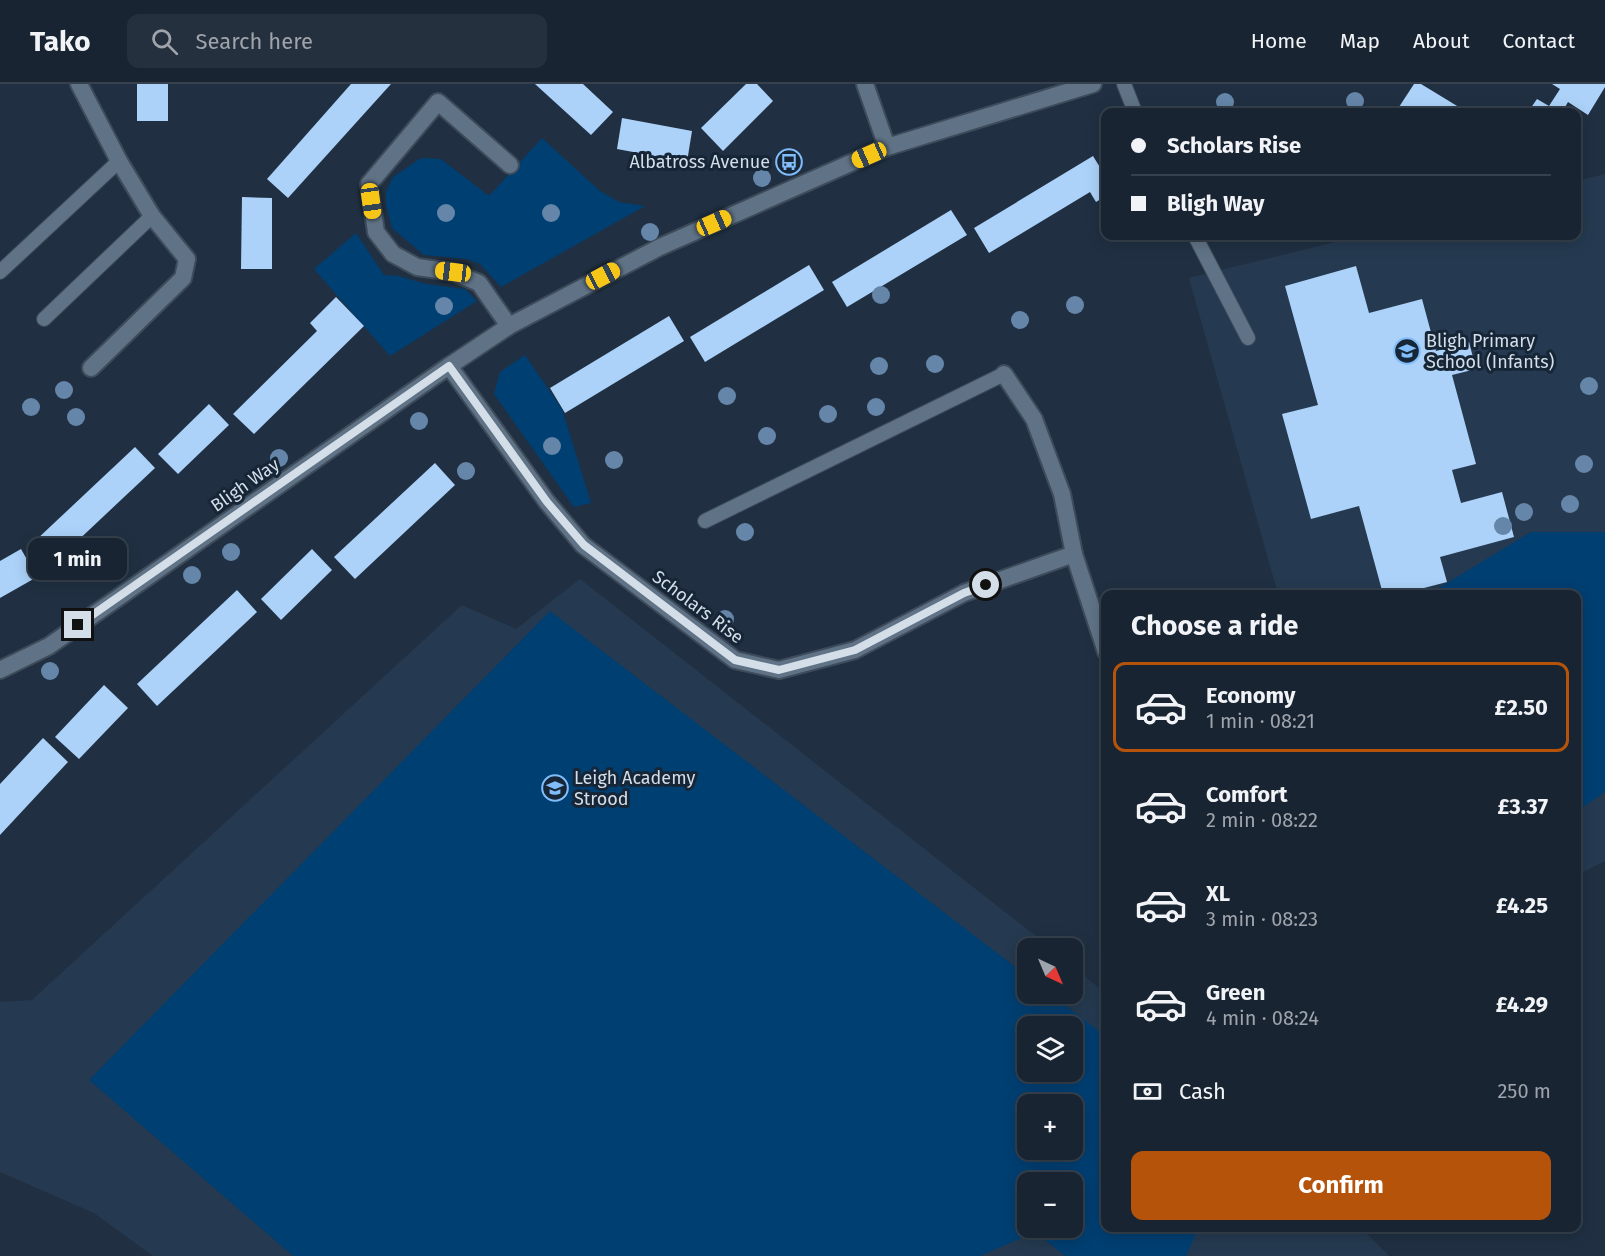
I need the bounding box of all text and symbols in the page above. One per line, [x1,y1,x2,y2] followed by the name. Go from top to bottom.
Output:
[127,14,547,68] search box
[30,25,91,58] text: Tako
[148,25,181,58] icon: search
[196,28,313,55] text: Search here
[1251,28,1307,54] text: Home
[1340,28,1380,54] text: Map
[1413,28,1470,54] text: About
[1503,28,1575,54] text: Contact
[1167,132,1301,159] text: Scholars Rise
[849,139,889,171] car
[774,147,804,177] bus stop icon: Albatross Avenue
[630,151,770,173] place label: Albatross Avenue
[360,182,382,220] car
[1167,190,1264,217] text: Bligh Way
[694,207,734,239] car
[583,260,623,292] car
[434,261,472,283] car
[1426,330,1555,373] place label: Bligh Primary School (Infants)
[1392,336,1422,366] school or university icon: Bligh Primary School (Infants)
[206,453,284,517] street label: Bligh Way
[28,538,128,580] callout: 1 min
[53,547,102,571] text: 1 min
[648,566,748,648] street label: Scholars Rise
[972,571,999,598] route start
[1131,610,1298,642] text: Choose a ride
[64,611,91,638] route end
[1134,680,1188,734] icon: car
[1206,682,1295,709] text: Economy
[1495,694,1548,721] text: £2.50
[1206,709,1315,733] text: 1 min · 08:21
[574,767,695,810] place label: Leigh Academy Strood
[540,773,570,803] school or university icon: Leigh Academy Strood
[1134,779,1188,833] icon: car
[1206,781,1287,808] text: Comfort
[1497,793,1548,820] text: £3.37
[1206,808,1318,832] text: 2 min · 08:22
[1134,878,1188,932] icon: car
[1206,880,1230,907] text: XL
[1496,892,1548,919] text: £4.25
[1206,907,1318,931] text: 3 min · 08:23
[1017,938,1083,1004] north arrow
[1017,938,1083,1238] map controls
[1134,977,1188,1031] icon: car
[1206,979,1265,1006] text: Green
[1496,991,1548,1018] text: £4.29
[1206,1006,1319,1030] text: 4 min · 08:24
[1017,1016,1083,1082] button: layers
[1131,1075,1164,1108] icon: cash
[1179,1078,1226,1105] text: Cash
[1497,1079,1551,1103] text: 250 m
[1017,1094,1083,1160] button: +
[1131,1151,1551,1220] button: Confirm
[1017,1172,1083,1238] button: −

